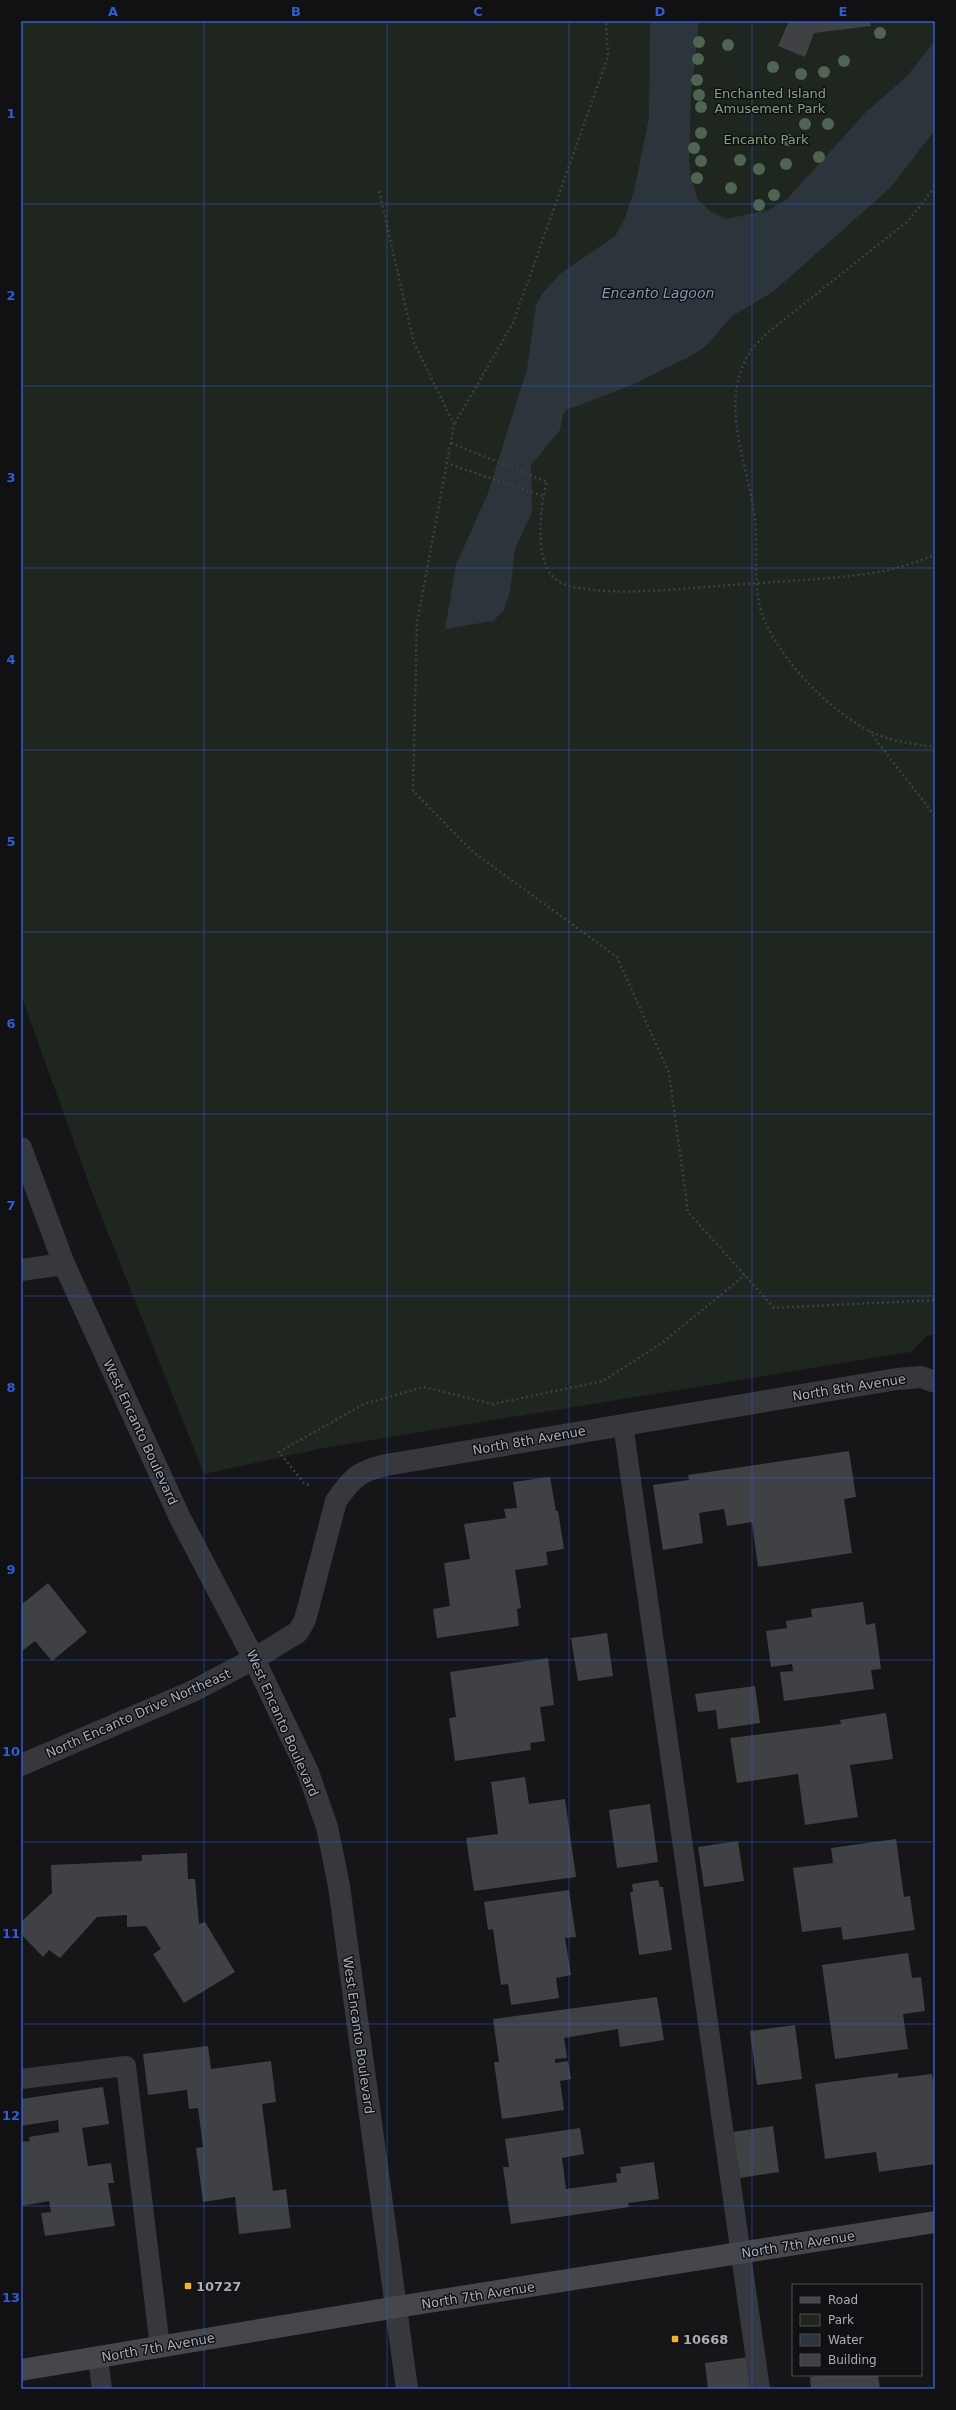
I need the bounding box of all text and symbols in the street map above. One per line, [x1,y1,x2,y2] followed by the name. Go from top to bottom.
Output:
[108,4,118,19] text: A
[291,4,301,19] text: B
[473,4,483,19] text: C
[655,4,666,19] text: D
[839,4,847,19] text: E
[714,86,826,116] park label: Enchanted Island Amusement Park
[6,106,16,121] text: 1
[723,132,809,147] park label: Encanto Park
[602,285,714,301] water label: Encanto Lagoon
[6,288,16,303] text: 2
[6,470,16,485] text: 3
[6,652,16,667] text: 4
[6,834,16,849] text: 5
[6,1016,16,1031] text: 6
[6,1198,16,1213] text: 7
[100,1357,181,1507] street label: West Encanto Boulevard
[791,1371,907,1404] street label: North 8th Avenue
[6,1380,16,1395] text: 8
[471,1423,587,1458] street label: North 8th Avenue
[6,1562,16,1577] text: 9
[243,1648,322,1799] street label: West Encanto Boulevard
[44,1666,233,1761] street label: North Encanto Drive Northeast
[2,1744,20,1759] text: 10
[2,1926,20,1941] text: 11
[340,1955,377,2115] street label: West Encanto Boulevard
[2,2108,20,2123] text: 12
[740,2228,856,2261] street label: North 7th Avenue
[196,2279,241,2294] place label: 10727
[420,2279,536,2312] street label: North 7th Avenue
[183,2281,193,2291] marker: 10727
[792,2284,922,2376] legend
[2,2290,20,2305] text: 13
[828,2293,858,2307] text: Road
[828,2313,854,2327] text: Park
[100,2330,216,2365] street label: North 7th Avenue
[683,2332,728,2347] place label: 10668
[828,2333,864,2347] text: Water
[670,2334,680,2344] marker: 10668
[828,2353,877,2367] text: Building

